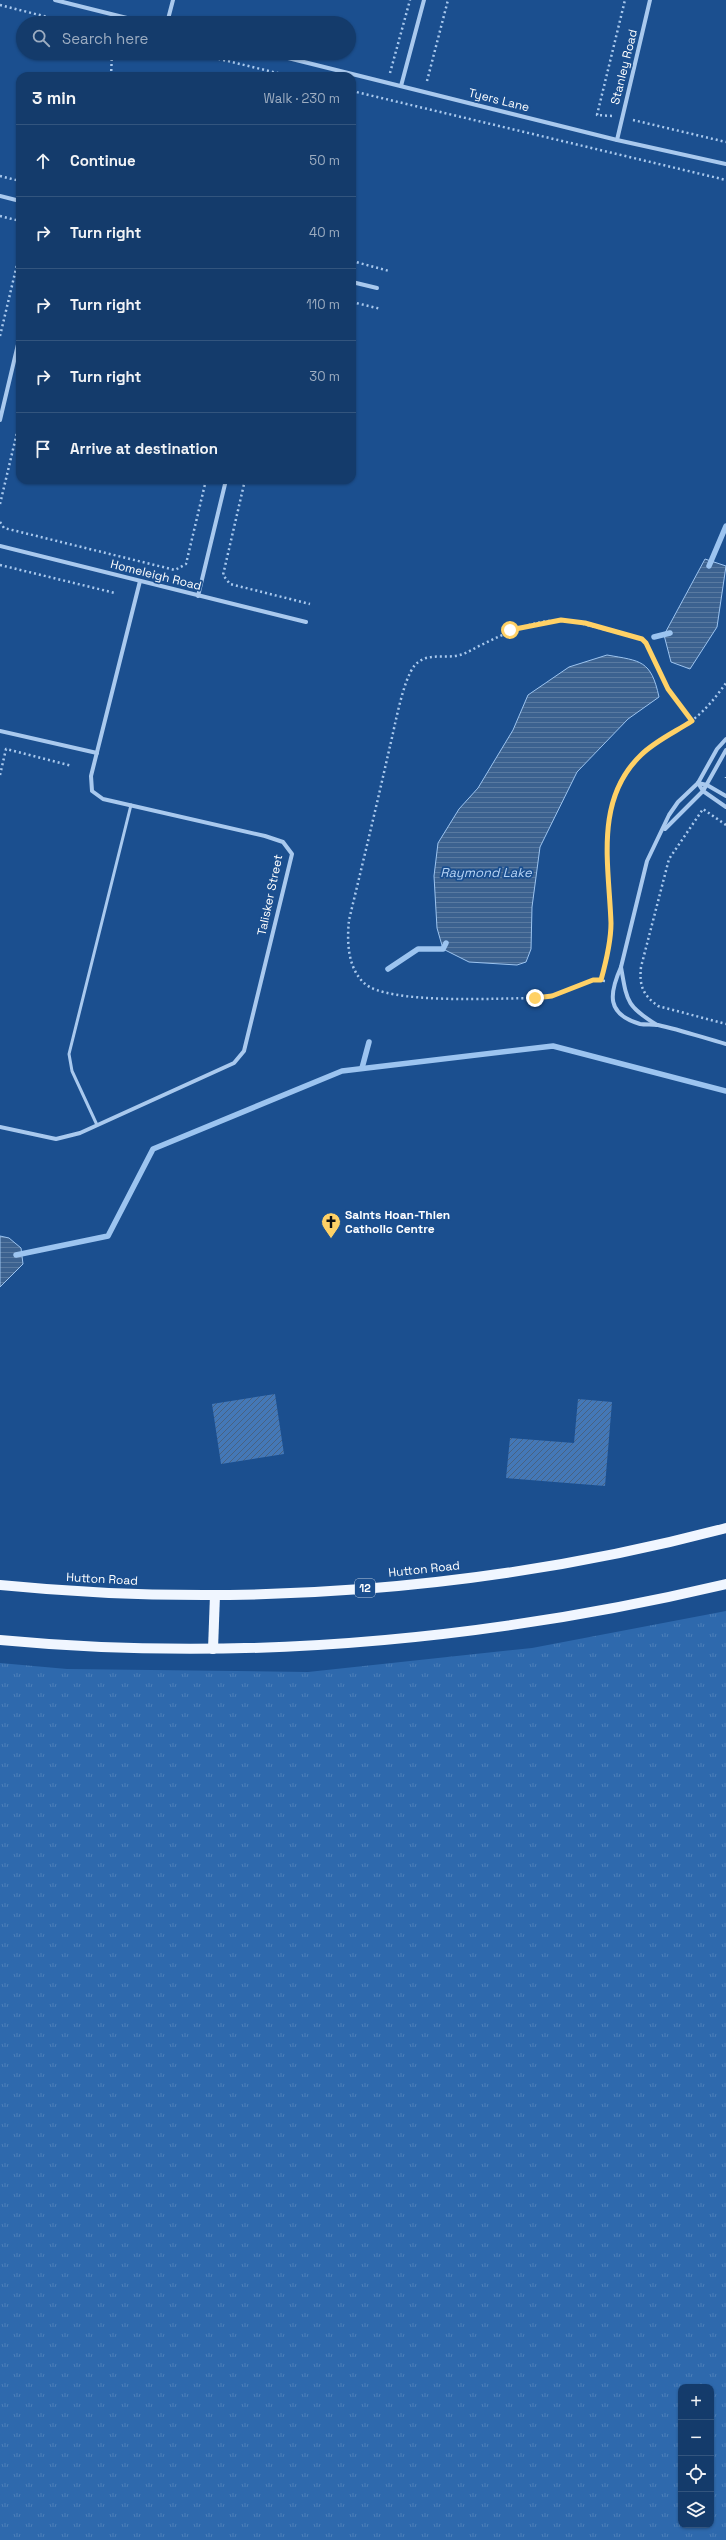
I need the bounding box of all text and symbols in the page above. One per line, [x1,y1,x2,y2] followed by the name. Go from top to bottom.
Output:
[16,16,356,60] search box
[30,27,52,49] icon: search
[607,28,641,106] street label: Stanley Road
[62,29,148,48] text: Search here
[467,85,531,115] street label: Tyers Lane
[32,87,76,109] text: 3 min
[263,90,340,107] text: Walk · 230 m
[32,150,54,172] icon: ahead
[70,151,136,170] text: Continue
[309,152,340,169] text: 50 m
[32,222,54,244] icon: right
[70,223,141,242] text: Turn right
[309,224,340,241] text: 40 m
[32,294,54,316] icon: right
[70,295,141,314] text: Turn right
[306,296,340,313] text: 110 m
[32,366,54,388] icon: right
[70,367,141,386] text: Turn right
[309,368,340,385] text: 30 m
[32,438,54,460] icon: arrive
[70,439,218,458] text: Arrive at destination
[109,556,203,594] street label: Homeleigh Road
[501,621,519,639] route start
[254,853,286,937] street label: Talisker Street
[440,864,533,881] water label: Raymond Lake
[526,989,544,1007] route end
[345,1207,450,1237] place label: Saints Hoan-Thien Catholic Centre
[320,1211,342,1239] church icon: Saints Hoan-Thien Catholic Centre
[387,1557,461,1581] street label: Hutton Road
[66,1569,138,1589] street label: Hutton Road
[355,1579,375,1597] road number: 12
[678,2384,714,2528] map controls
[678,2384,714,2420] button: +
[678,2420,714,2456] button: −
[678,2456,714,2492] button: locate
[678,2492,714,2528] button: layers

